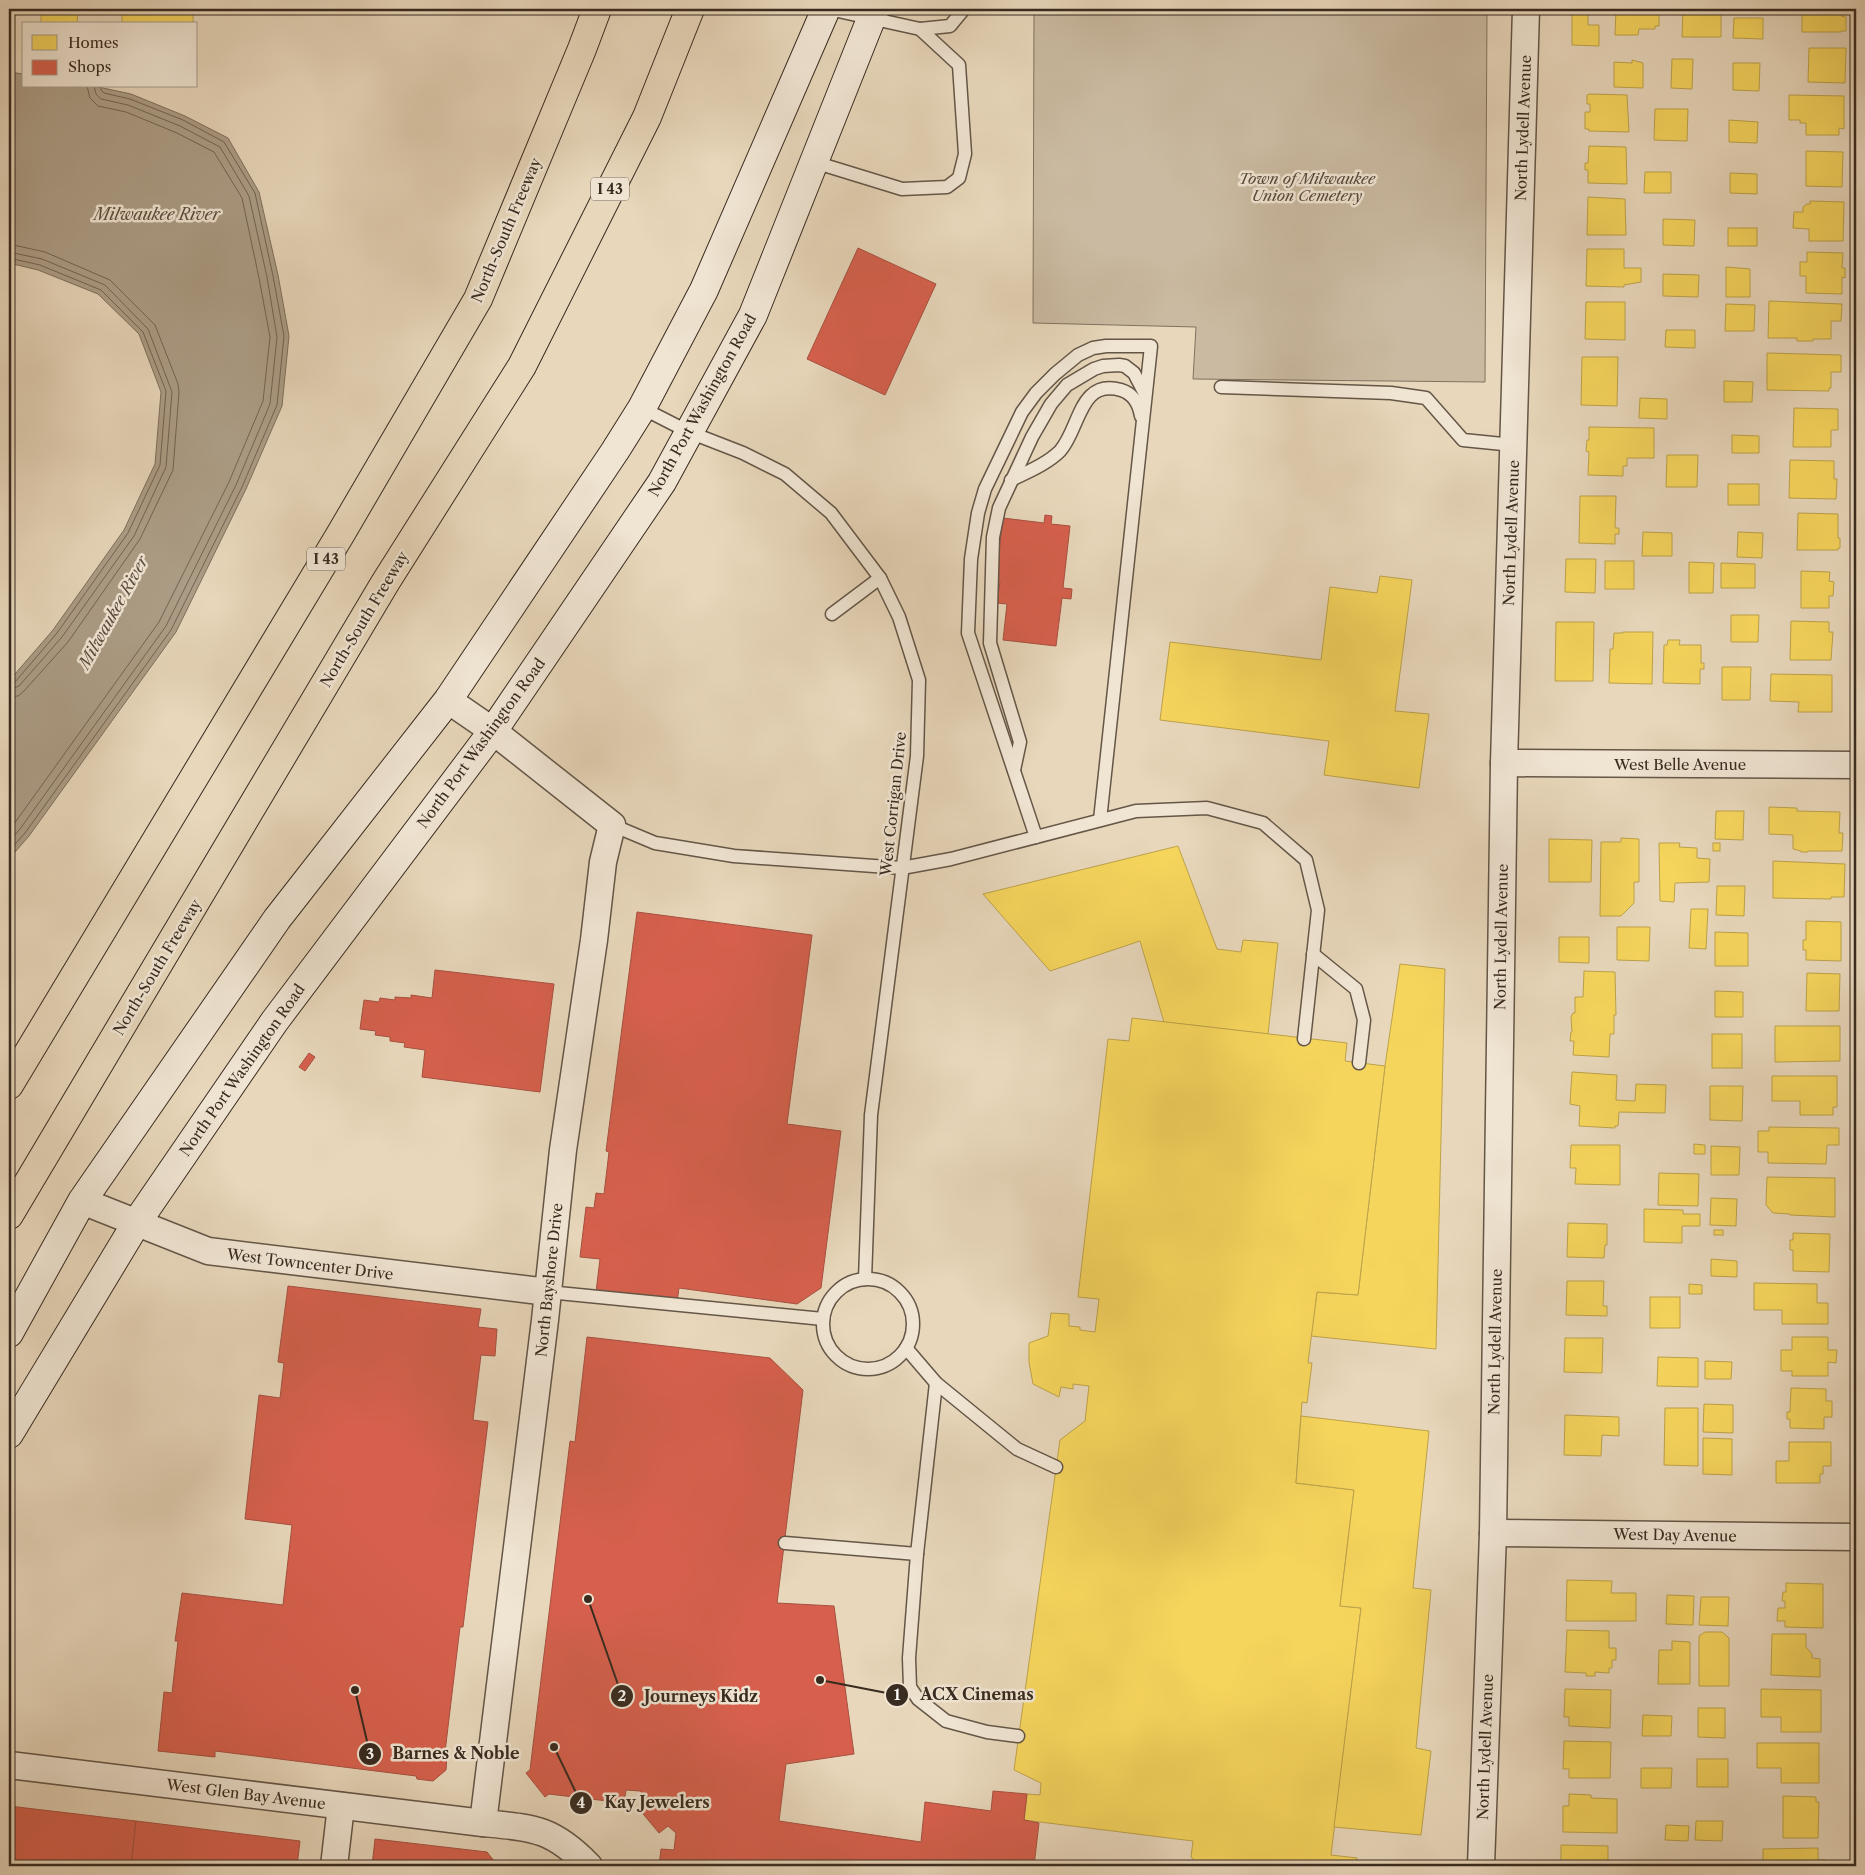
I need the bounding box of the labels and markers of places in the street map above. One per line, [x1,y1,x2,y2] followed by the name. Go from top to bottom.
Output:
[885,1679,1044,1710] callout: ACX Cinemas
[609,1681,768,1712] callout: Journeys Kidz
[358,1738,530,1769] callout: Barnes & Noble
[569,1787,720,1818] callout: Kay Jewelers

